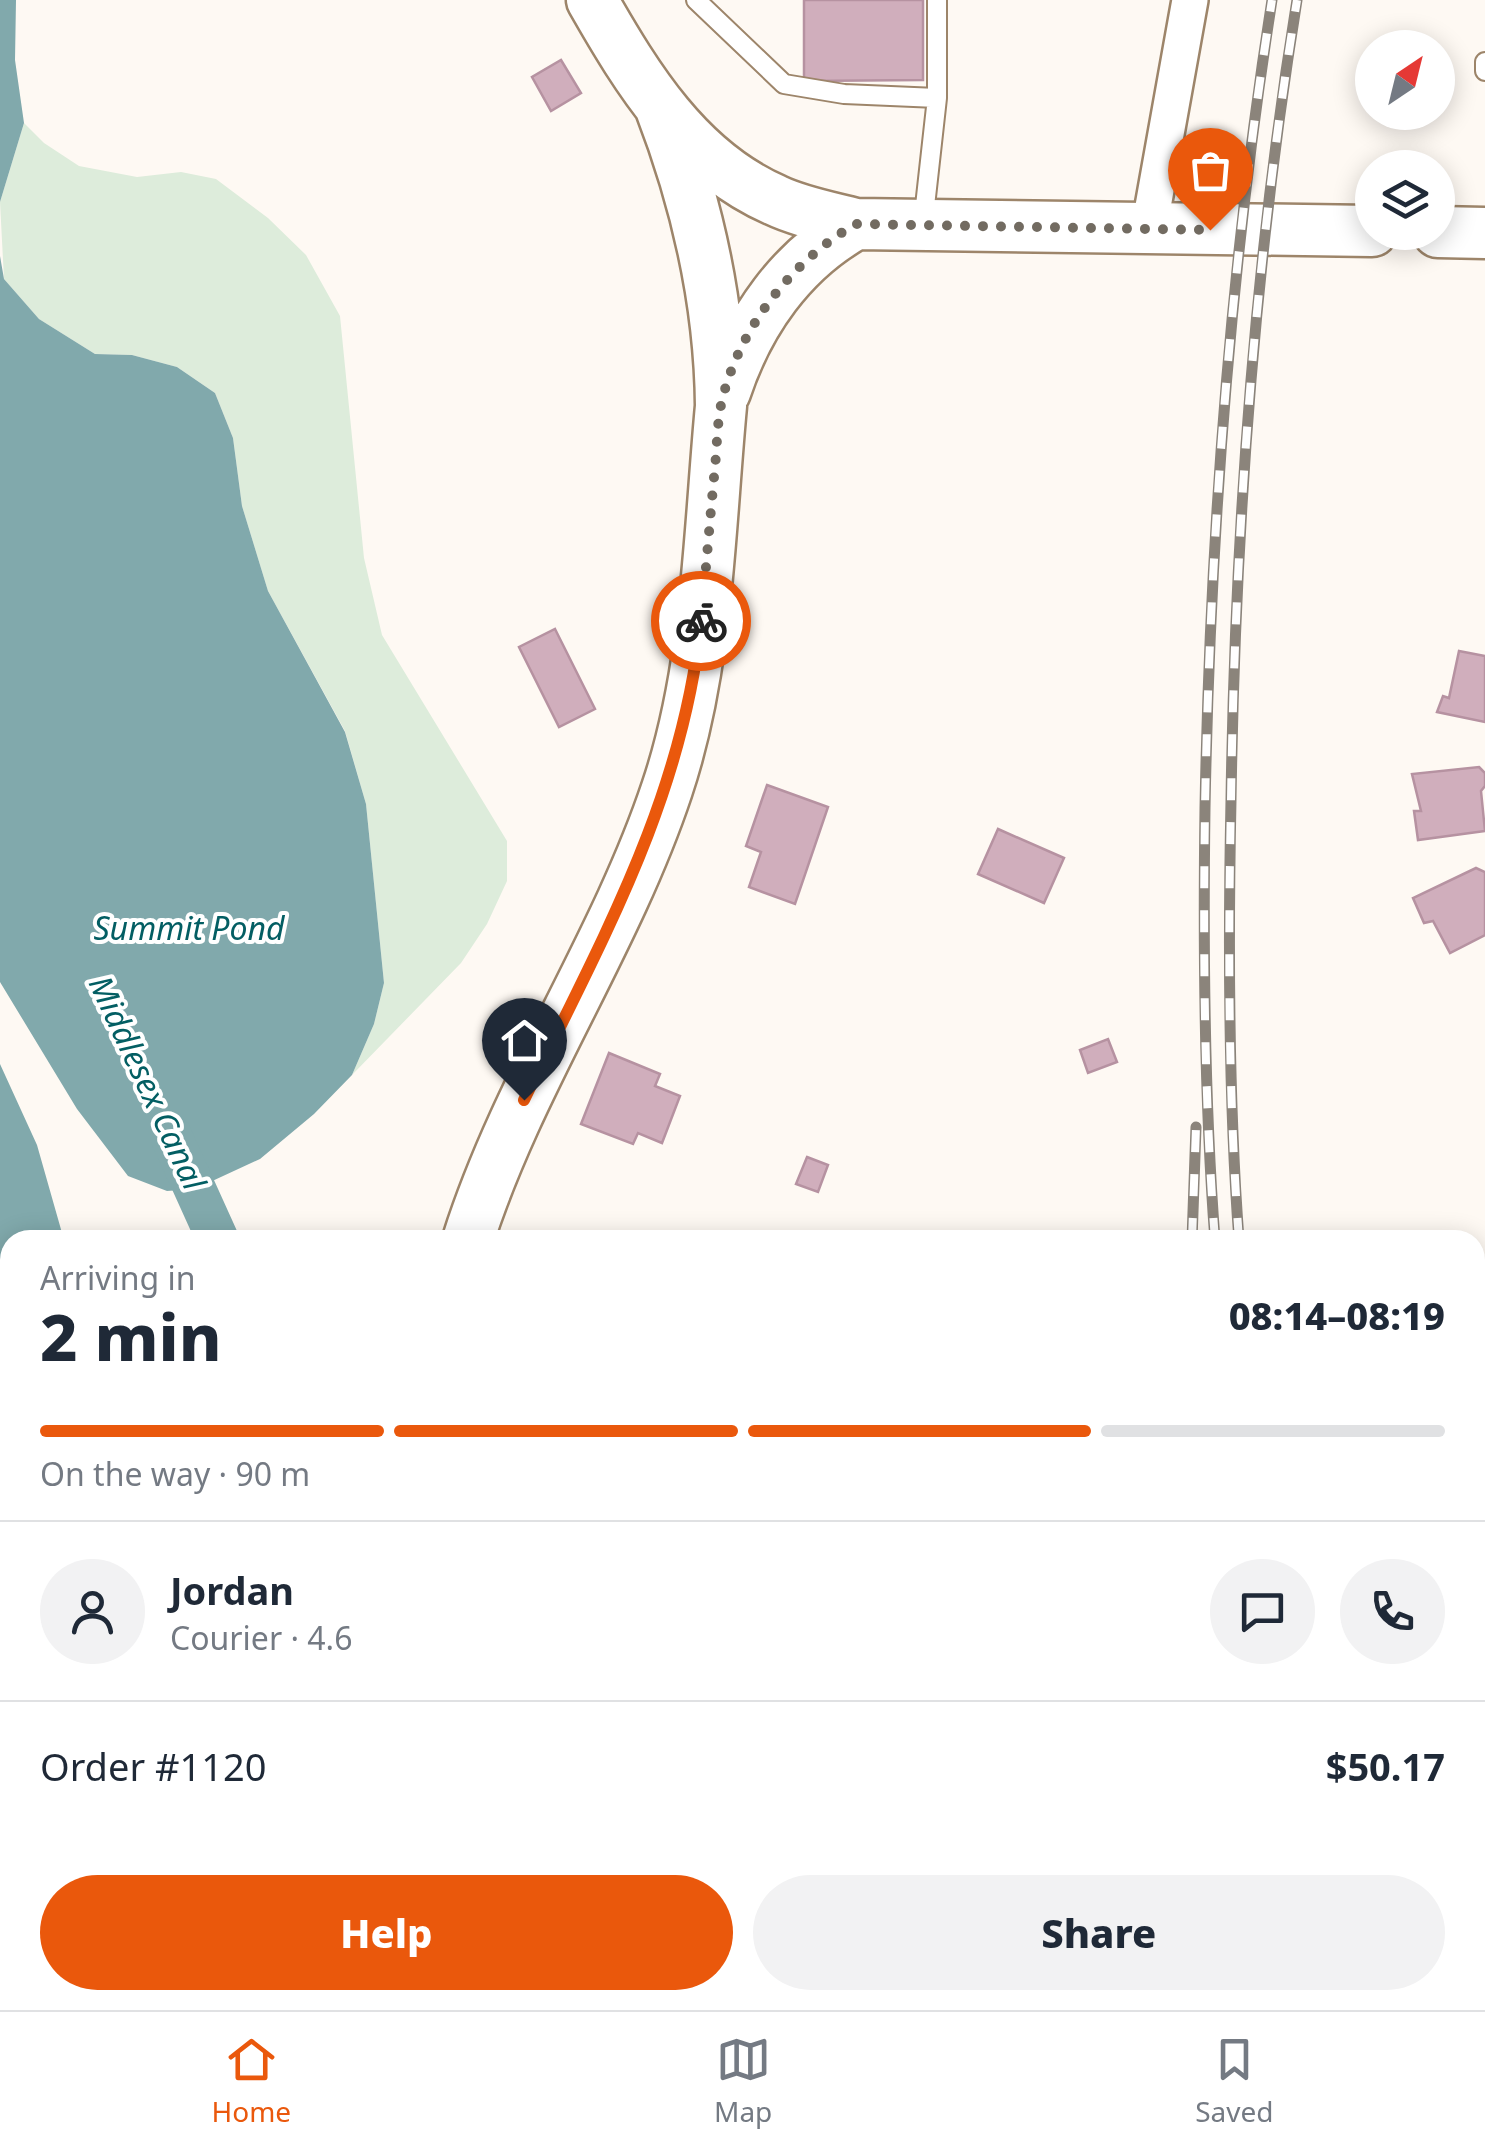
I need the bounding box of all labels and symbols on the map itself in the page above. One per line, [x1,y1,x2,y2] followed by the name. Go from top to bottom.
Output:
[1355,30,1455,130] north arrow
[1168,128,1253,231] pin
[651,571,751,671] courier
[93,906,286,949] water label: Summit Pond
[80,968,217,1197] water label: Middlesex Canal
[482,998,567,1101] pin

